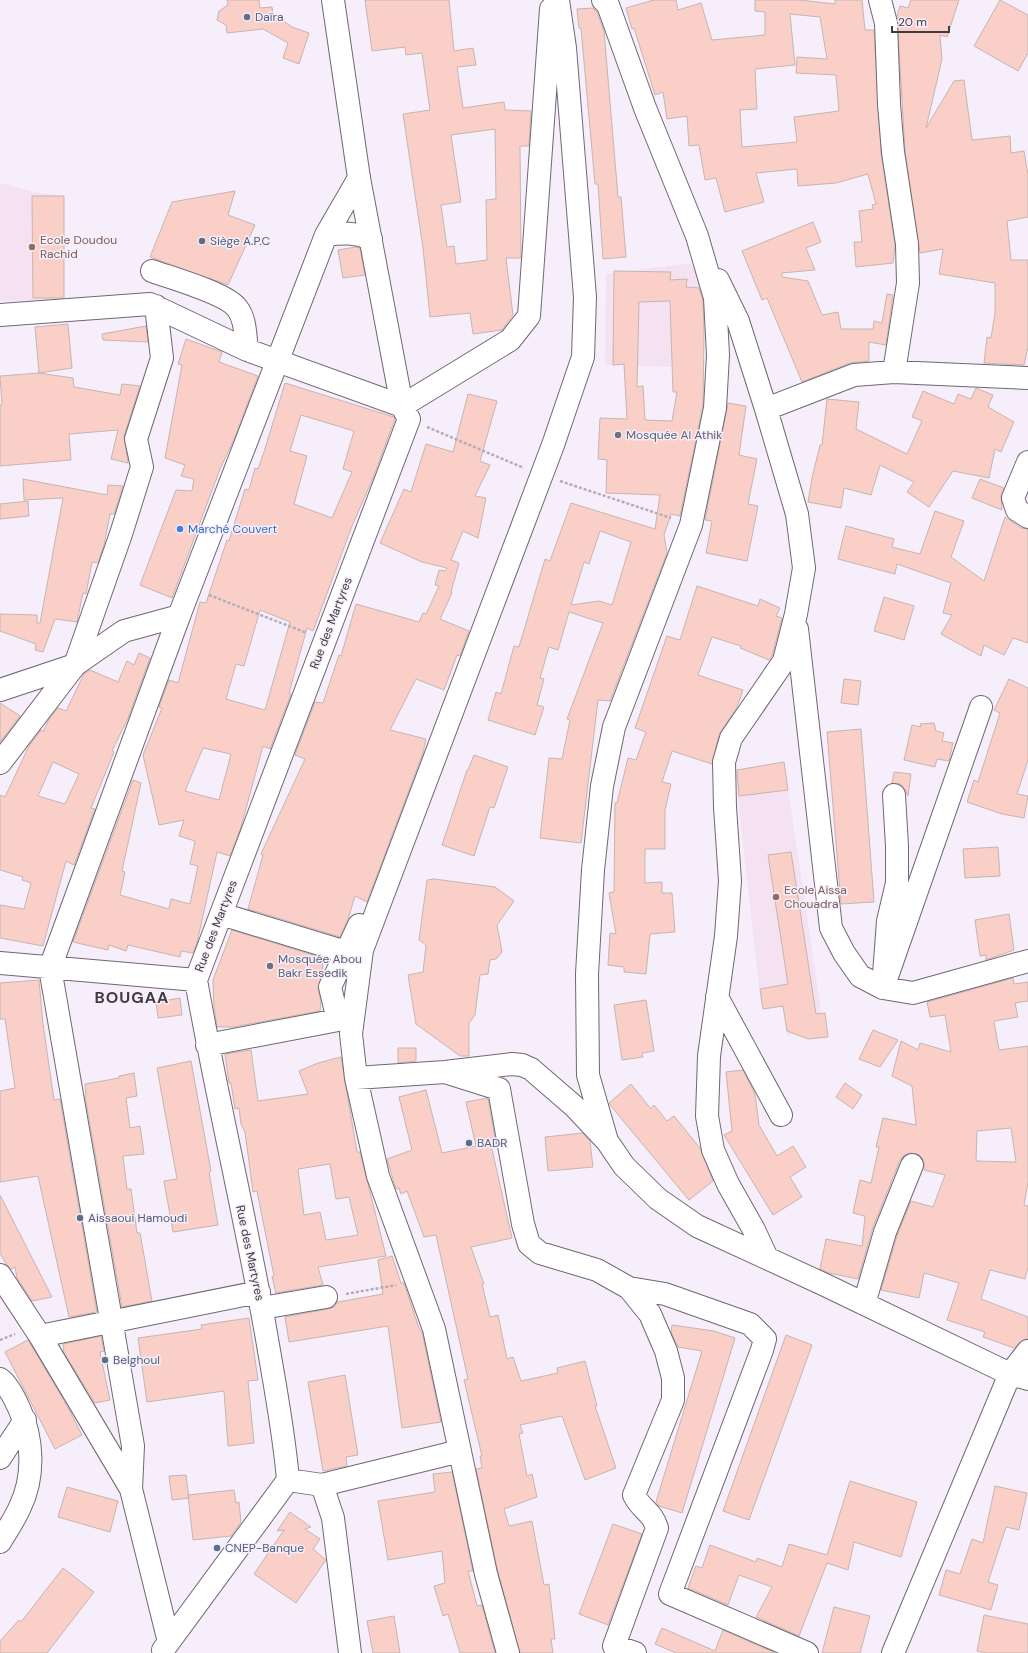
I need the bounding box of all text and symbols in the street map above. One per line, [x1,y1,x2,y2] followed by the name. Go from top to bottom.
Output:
[892,8,949,34] scale bar
[255,9,283,25] place label: Daïra
[242,12,252,22] marker: Daïra
[898,14,927,30] text: 20 m
[40,232,117,262] place label: Ecole Doudou Rachid
[210,233,271,249] place label: Siège A.P.C
[197,236,207,246] marker: Siège A.P.C
[27,242,37,252] marker: Ecole Doudou Rachid
[626,427,722,443] place label: Mosquée Al Athik
[613,430,623,440] marker: Mosquée Al Athik
[188,521,277,537] place label: Marché Couvert
[175,524,185,534] marker: Marché Couvert
[306,575,356,671] street label: Rue des Martyres
[191,878,241,974] street label: Rue des Martyres
[784,882,847,912] place label: Ecole Aissa Chouadra
[771,892,781,902] marker: Ecole Aissa Chouadra
[278,951,362,981] place label: Mosquée Abou Bakr Essedik
[265,961,275,971] marker: Mosquée Abou Bakr Essedik
[95,987,169,1008] district label: BOUGAA
[477,1135,507,1151] place label: BADR
[464,1138,474,1148] marker: BADR
[232,1204,268,1302] street label: Rue des Martyres
[88,1210,187,1226] place label: Aissaoui Hamoudi
[75,1213,85,1223] marker: Aissaoui Hamoudi
[113,1352,160,1368] place label: Belghoul
[100,1355,110,1365] marker: Belghoul
[225,1540,304,1556] place label: CNEP-Banque
[212,1543,222,1553] marker: CNEP-Banque

